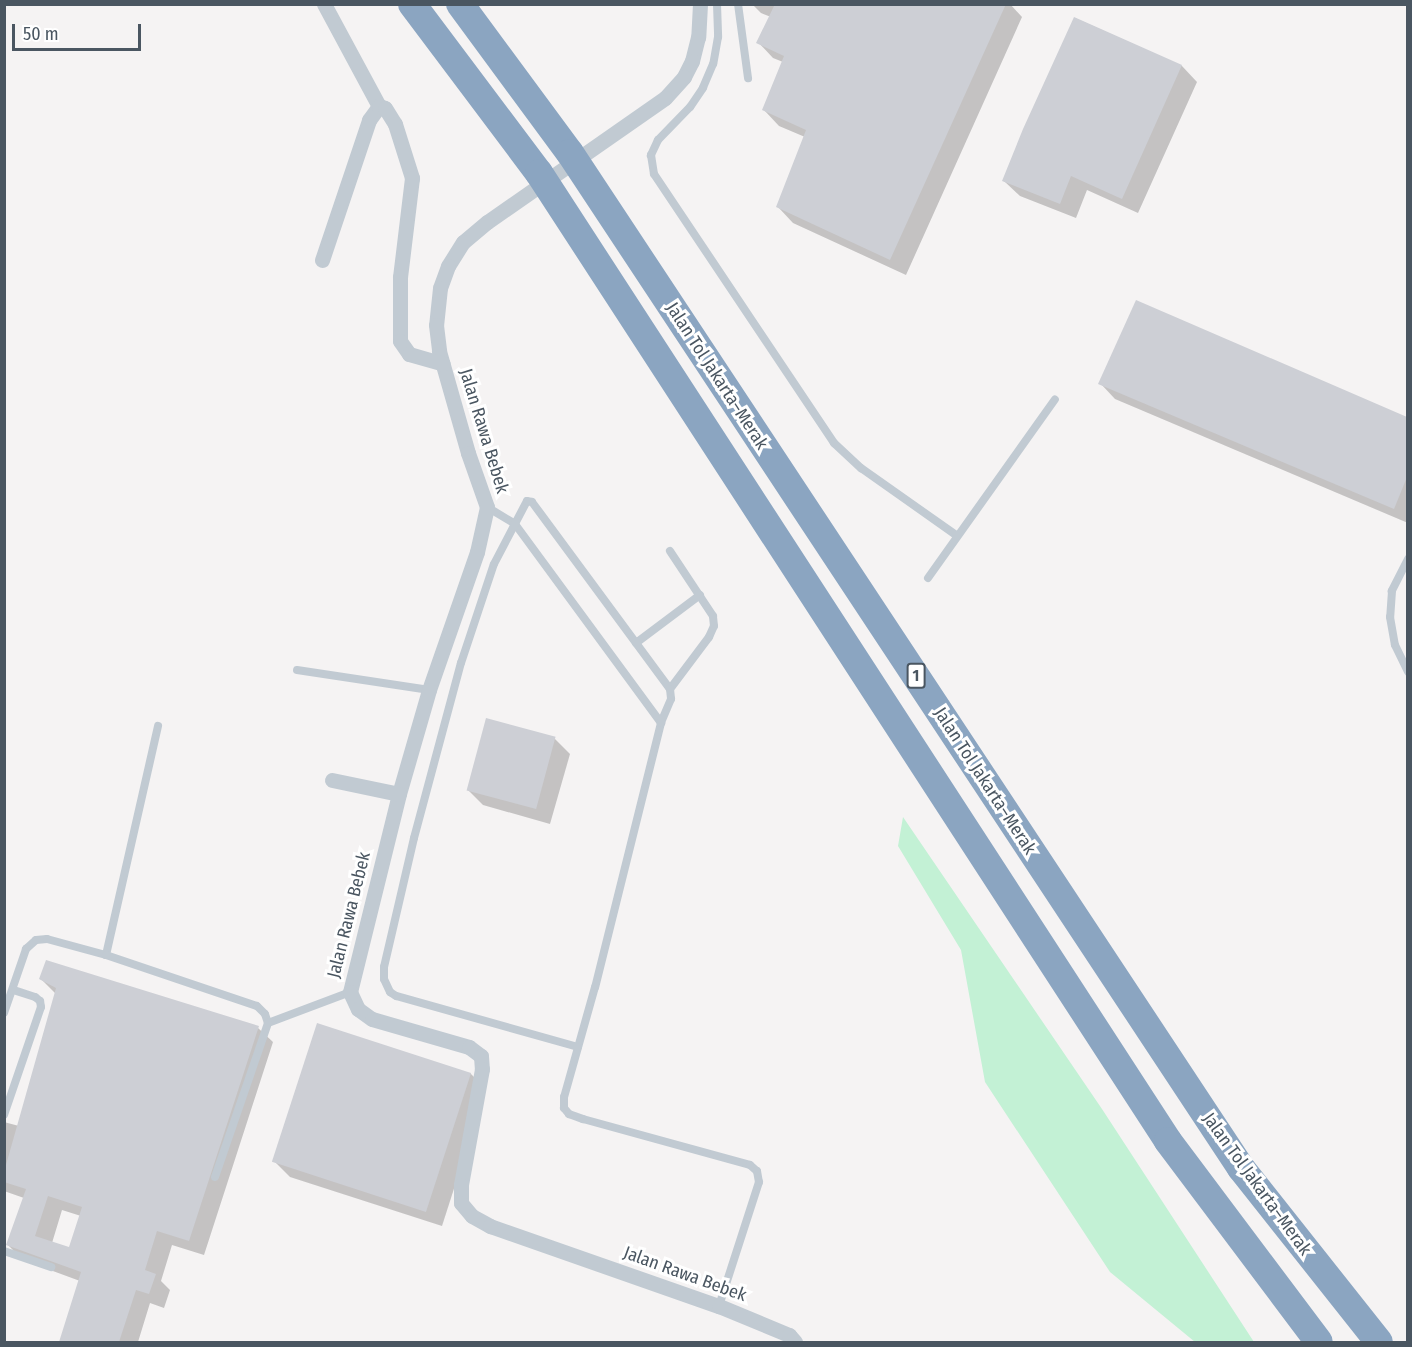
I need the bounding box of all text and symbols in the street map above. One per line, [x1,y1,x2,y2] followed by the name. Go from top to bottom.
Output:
[15,12,144,50] scale bar
[23,23,59,45] text: 50 m
[661,298,773,454] street label: Jalan Tol Jakarta–Merak
[455,366,513,496] street label: Jalan Rawa Bebek
[906,663,926,689] road number: 1
[929,703,1041,859] street label: Jalan Tol Jakarta–Merak
[323,850,375,980] street label: Jalan Rawa Bebek
[1198,1108,1316,1260] street label: Jalan Tol Jakarta–Merak
[621,1242,749,1306] street label: Jalan Rawa Bebek

